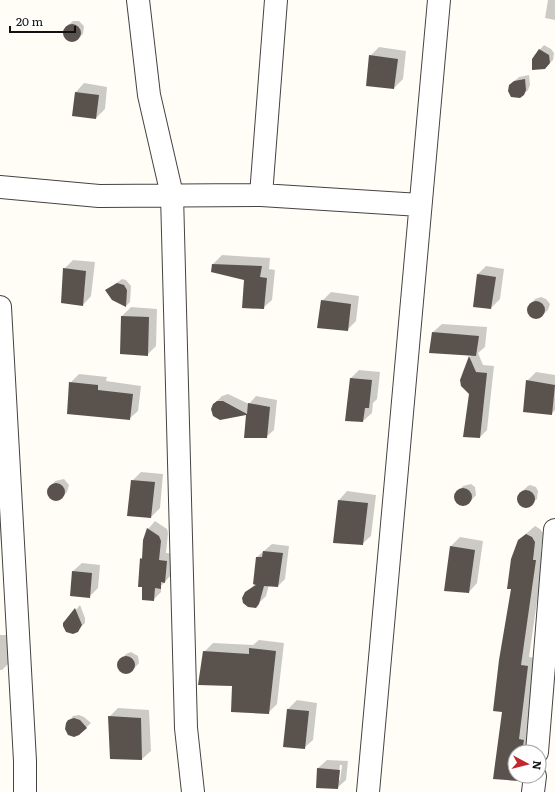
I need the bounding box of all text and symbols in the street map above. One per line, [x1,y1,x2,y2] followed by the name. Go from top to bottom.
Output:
[10,8,75,34] scale bar
[16,12,43,30] text: 20 m
[507,744,547,784] north arrow
[529,760,546,771] text: N

